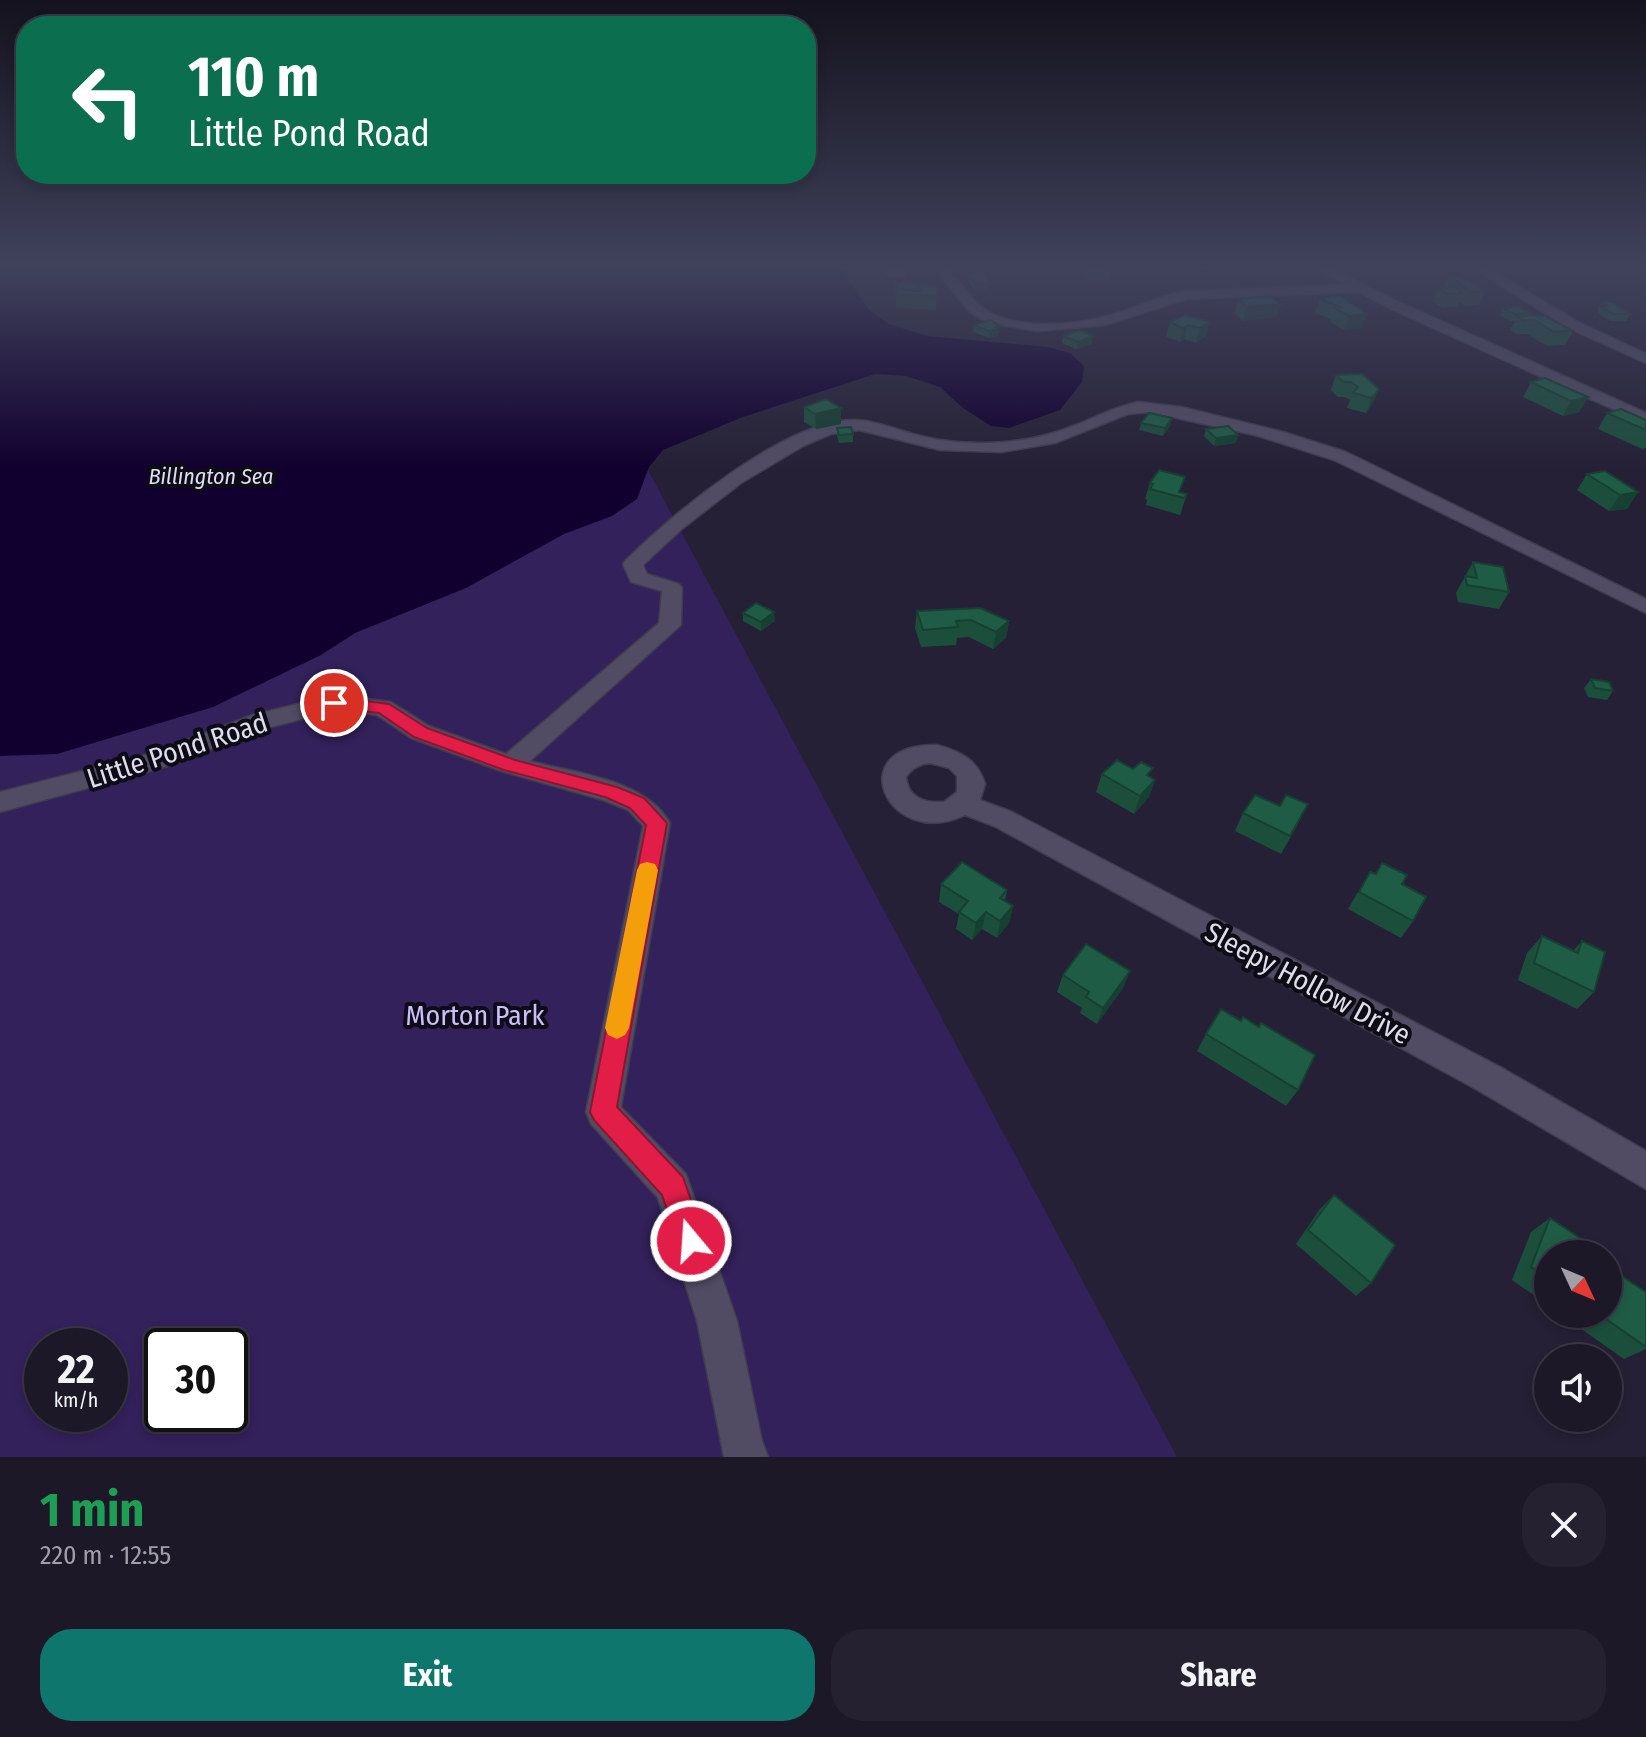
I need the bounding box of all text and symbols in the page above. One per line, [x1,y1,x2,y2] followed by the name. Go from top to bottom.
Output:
[188,44,319,111] text: 110 m
[56,48,160,152] icon: left
[188,112,430,156] text: Little Pond Road
[149,463,273,490] water label: Billington Sea
[300,669,368,737] pin
[312,681,356,725] icon: arrive
[83,706,272,795] street label: Little Pond Road
[1199,915,1416,1052] street label: Sleepy Hollow Drive
[406,999,545,1032] park label: Morton Park
[649,1199,733,1283] position arrow
[1534,1240,1622,1328] north arrow
[1534,1240,1622,1432] map controls
[144,1328,248,1432] speed limit sign: 30
[1534,1344,1622,1432] button: sound
[57,1346,95,1394] text: 22
[54,1388,98,1412] text: km/h
[40,1481,145,1539] text: 1 min
[1522,1483,1606,1567] button: close
[40,1540,171,1571] text: 220 m · 12:55
[40,1629,815,1721] button: Exit
[831,1629,1606,1721] button: Share

